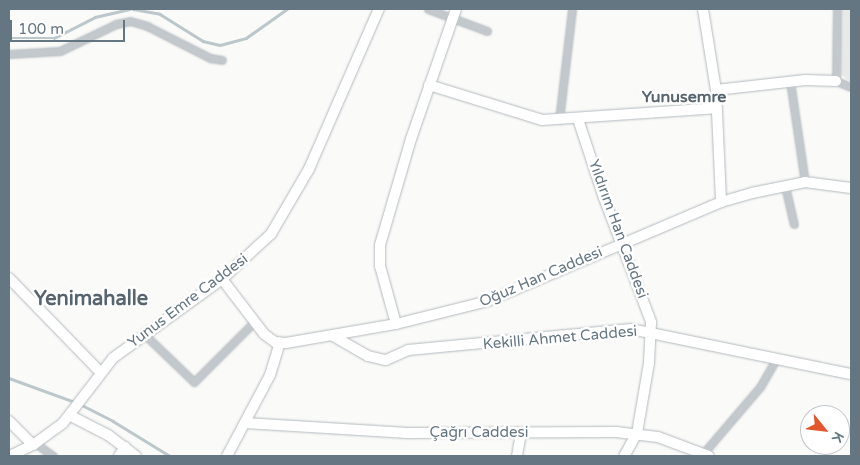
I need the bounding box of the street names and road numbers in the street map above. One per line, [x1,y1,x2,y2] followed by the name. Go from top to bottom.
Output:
[585,157,651,301] street label: Yıldırım Han Caddesi
[477,243,605,311] street label: Oğuz Han Caddesi
[125,250,251,352] street label: Yunus Emre Caddesi
[482,322,638,354] street label: Kekilli Ahmet Caddesi
[430,424,528,442] street label: Çağrı Caddesi

